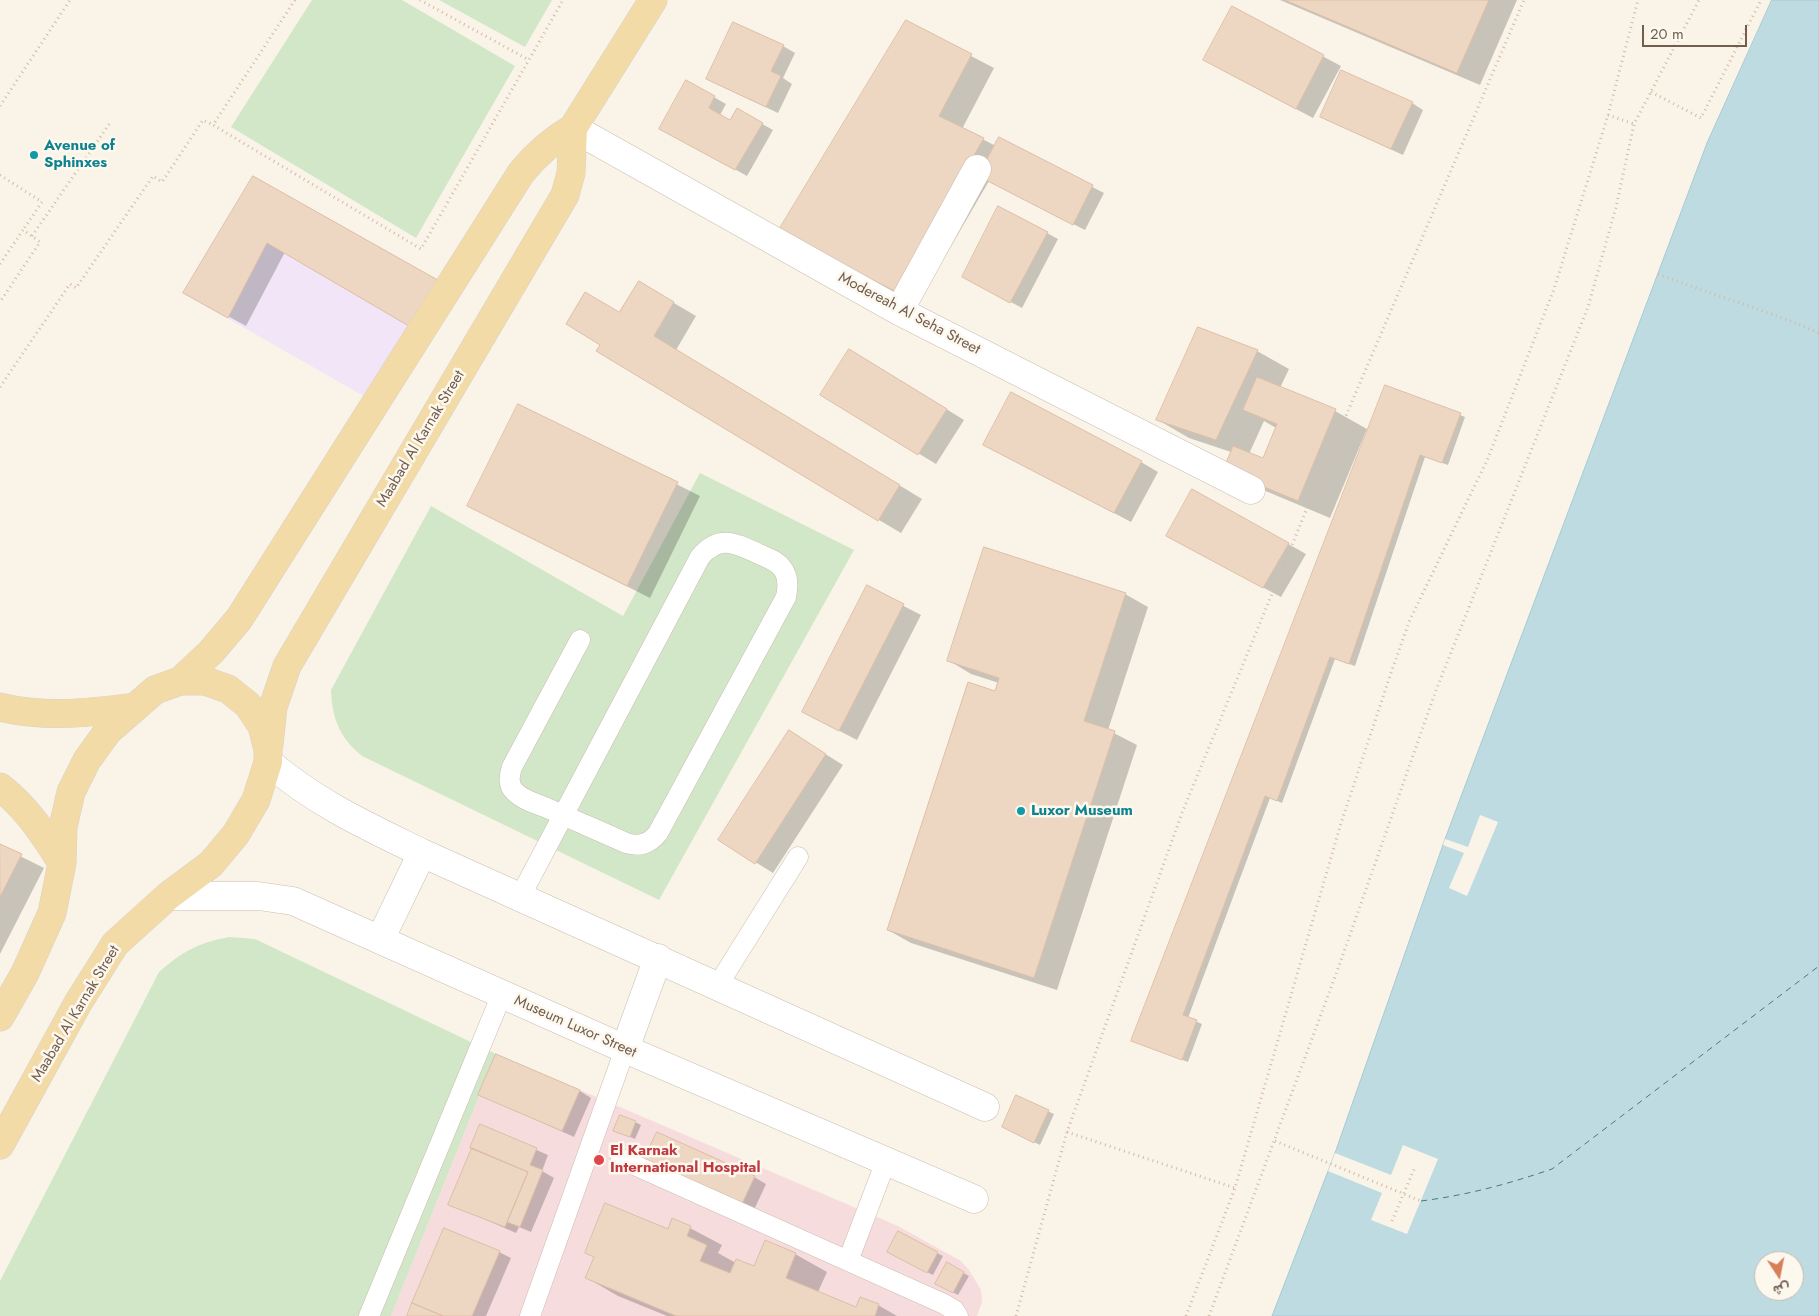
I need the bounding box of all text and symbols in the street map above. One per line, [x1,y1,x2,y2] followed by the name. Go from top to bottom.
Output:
[1644,15,1749,47] scale bar
[1650,23,1684,45] text: 20 m
[44,137,115,172] place label: Avenue of Sphinxes
[28,149,40,161] marker: Avenue of Sphinxes
[835,269,983,359] street label: Modereah Al Seha Street
[373,367,469,511] street label: Maabad Al Karnak Street
[1031,802,1133,820] place label: Luxor Museum
[1015,805,1027,817] marker: Luxor Museum
[28,942,124,1086] street label: Maabad Al Karnak Street
[511,992,639,1062] street label: Museum Luxor Street
[610,1142,760,1177] place label: El Karnak International Hospital
[592,1153,606,1167] marker: El Karnak International Hospital
[1754,1251,1804,1301] north arrow
[1772,1278,1792,1301] text: ش

